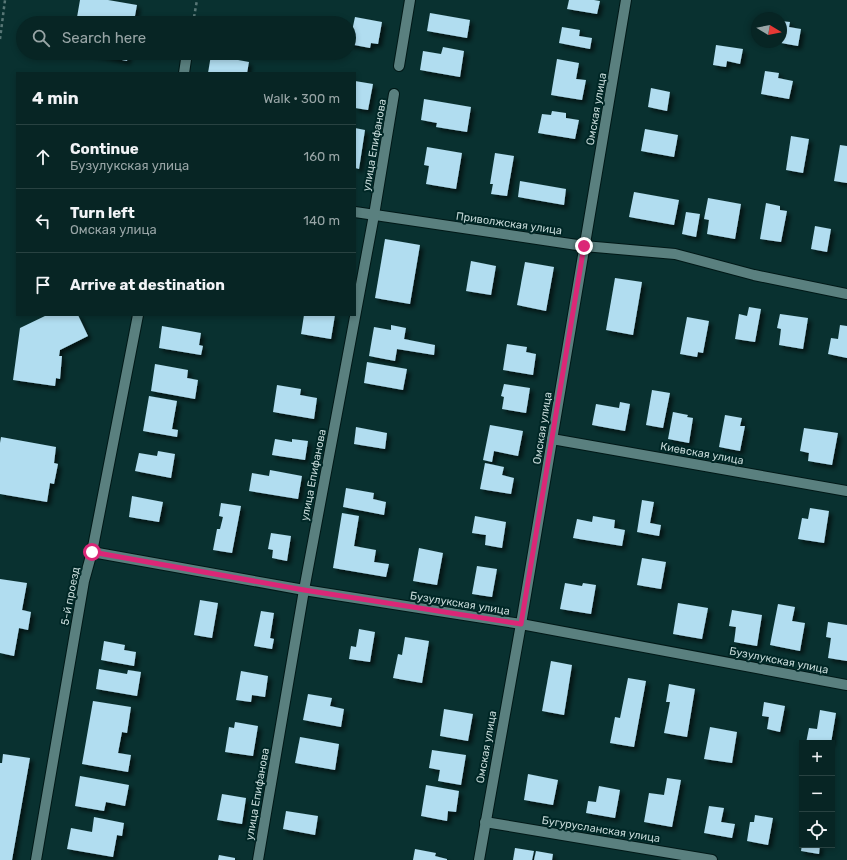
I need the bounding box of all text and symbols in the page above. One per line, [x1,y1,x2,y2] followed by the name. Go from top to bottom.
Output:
[751,12,787,48] north arrow
[16,16,356,60] search box
[30,27,52,49] icon: search
[62,29,146,47] text: Search here
[584,72,609,146] street label: Омская улица
[32,88,79,108] text: 4 min
[263,91,340,106] text: Walk · 300 m
[360,98,389,192] street label: улица Епифанова
[70,140,139,158] text: Continue
[32,146,54,168] icon: ahead
[304,149,340,164] text: 160 m
[70,158,189,173] text: Бузулукская улица
[70,204,135,222] text: Turn left
[32,210,54,232] icon: left
[455,210,563,237] street label: Приволжская улица
[303,213,340,228] text: 140 m
[70,222,157,237] text: Омская улица
[575,237,593,255] route end
[32,274,54,296] icon: arrive
[70,276,225,294] text: Arrive at destination
[530,391,555,465] street label: Омская улица
[298,428,329,522] street label: улица Епифанова
[659,440,745,467] street label: Киевская улица
[83,543,101,561] route start
[58,565,83,626] street label: 5-й проезд
[409,589,511,618] street label: Бузулукская улица
[728,644,830,676] street label: Бузулукская улица
[474,710,499,784] street label: Омская улица
[799,740,835,848] map controls
[799,740,835,776] button: +
[243,747,272,841] street label: улица Епифанова
[799,776,835,812] button: −
[799,812,835,848] button: locate
[541,814,661,845] street label: Бугурусланская улица

